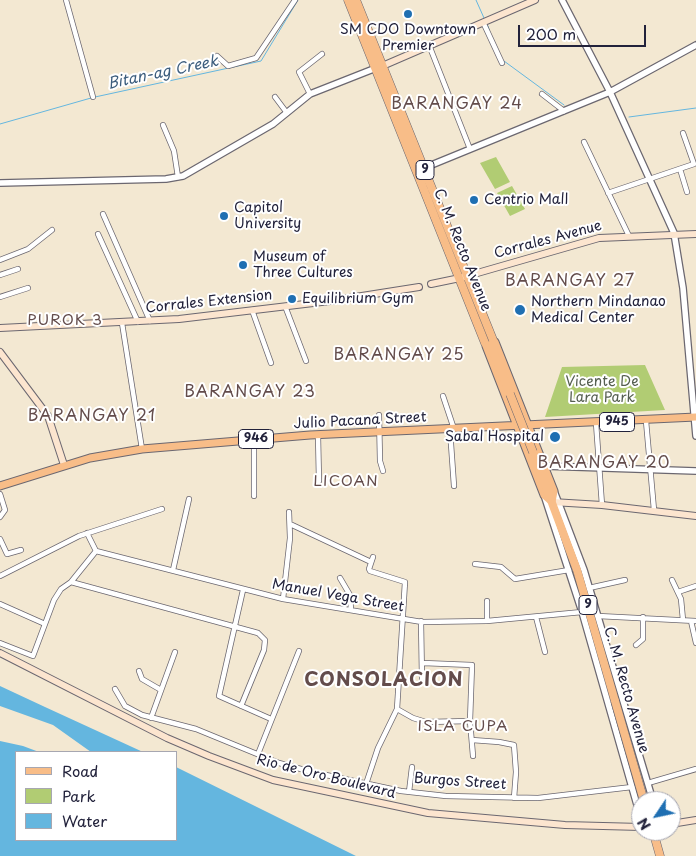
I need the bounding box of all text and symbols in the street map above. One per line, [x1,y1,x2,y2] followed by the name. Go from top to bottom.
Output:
[402,8,414,20] marker: SM CDO Downtown Premier
[521,15,648,47] scale bar
[340,22,476,54] place label: SM CDO Downtown Premier
[526,22,576,45] text: 200 m
[106,52,220,94] water label: Bitan-ag Creek
[389,95,525,115] district label: BARANGAY 24
[416,160,434,180] road number: 9
[430,186,494,314] street label: C. M. Recto Avenue
[484,192,568,208] place label: Centrio Mall
[468,194,480,206] marker: Centrio Mall
[234,200,301,232] place label: Capitol University
[218,210,230,222] marker: Capitol University
[492,218,604,262] street label: Corrales Avenue
[253,249,353,282] place label: Museum of Three Cultures
[237,259,249,271] marker: Museum of Three Cultures
[503,272,637,292] district label: BARANGAY 27
[145,287,273,317] street label: Corrales Extension
[302,291,414,307] place label: Equilibrium Gym
[286,293,298,305] marker: Equilibrium Gym
[531,294,666,326] place label: Northern Mindanao Medical Center
[513,303,527,317] marker: Northern Mindanao Medical Center
[26,312,104,330] district label: PUROK 3
[332,346,466,366] district label: BARANGAY 25
[565,374,639,407] park label: Vicente De Lara Park
[182,383,318,403] district label: BARANGAY 23
[26,407,158,427] district label: BARANGAY 21
[293,409,427,433] street label: Julio Pacana Street
[600,412,634,432] road number: 945
[238,429,274,448] road number: 946
[445,429,544,445] place label: Sabal Hospital
[548,430,562,444] marker: Sabal Hospital
[536,454,672,474] district label: BARANGAY 20
[313,473,379,491] district label: LICOAN
[271,576,405,616] street label: Manuel Vega Street
[579,596,597,614] road number: 9
[600,625,652,755] street label: C. M. Recto Avenue
[304,670,464,692] district label: CONSOLACION
[417,718,509,736] district label: ISLA CUPA
[15,751,178,841] legend
[255,752,397,802] street label: Rio de Oro Boulevard
[62,759,98,782] text: Road
[413,770,507,794] street label: Burgos Street
[62,784,96,807] text: Park
[631,791,681,841] north arrow
[62,809,107,832] text: Water
[632,814,656,835] text: N

